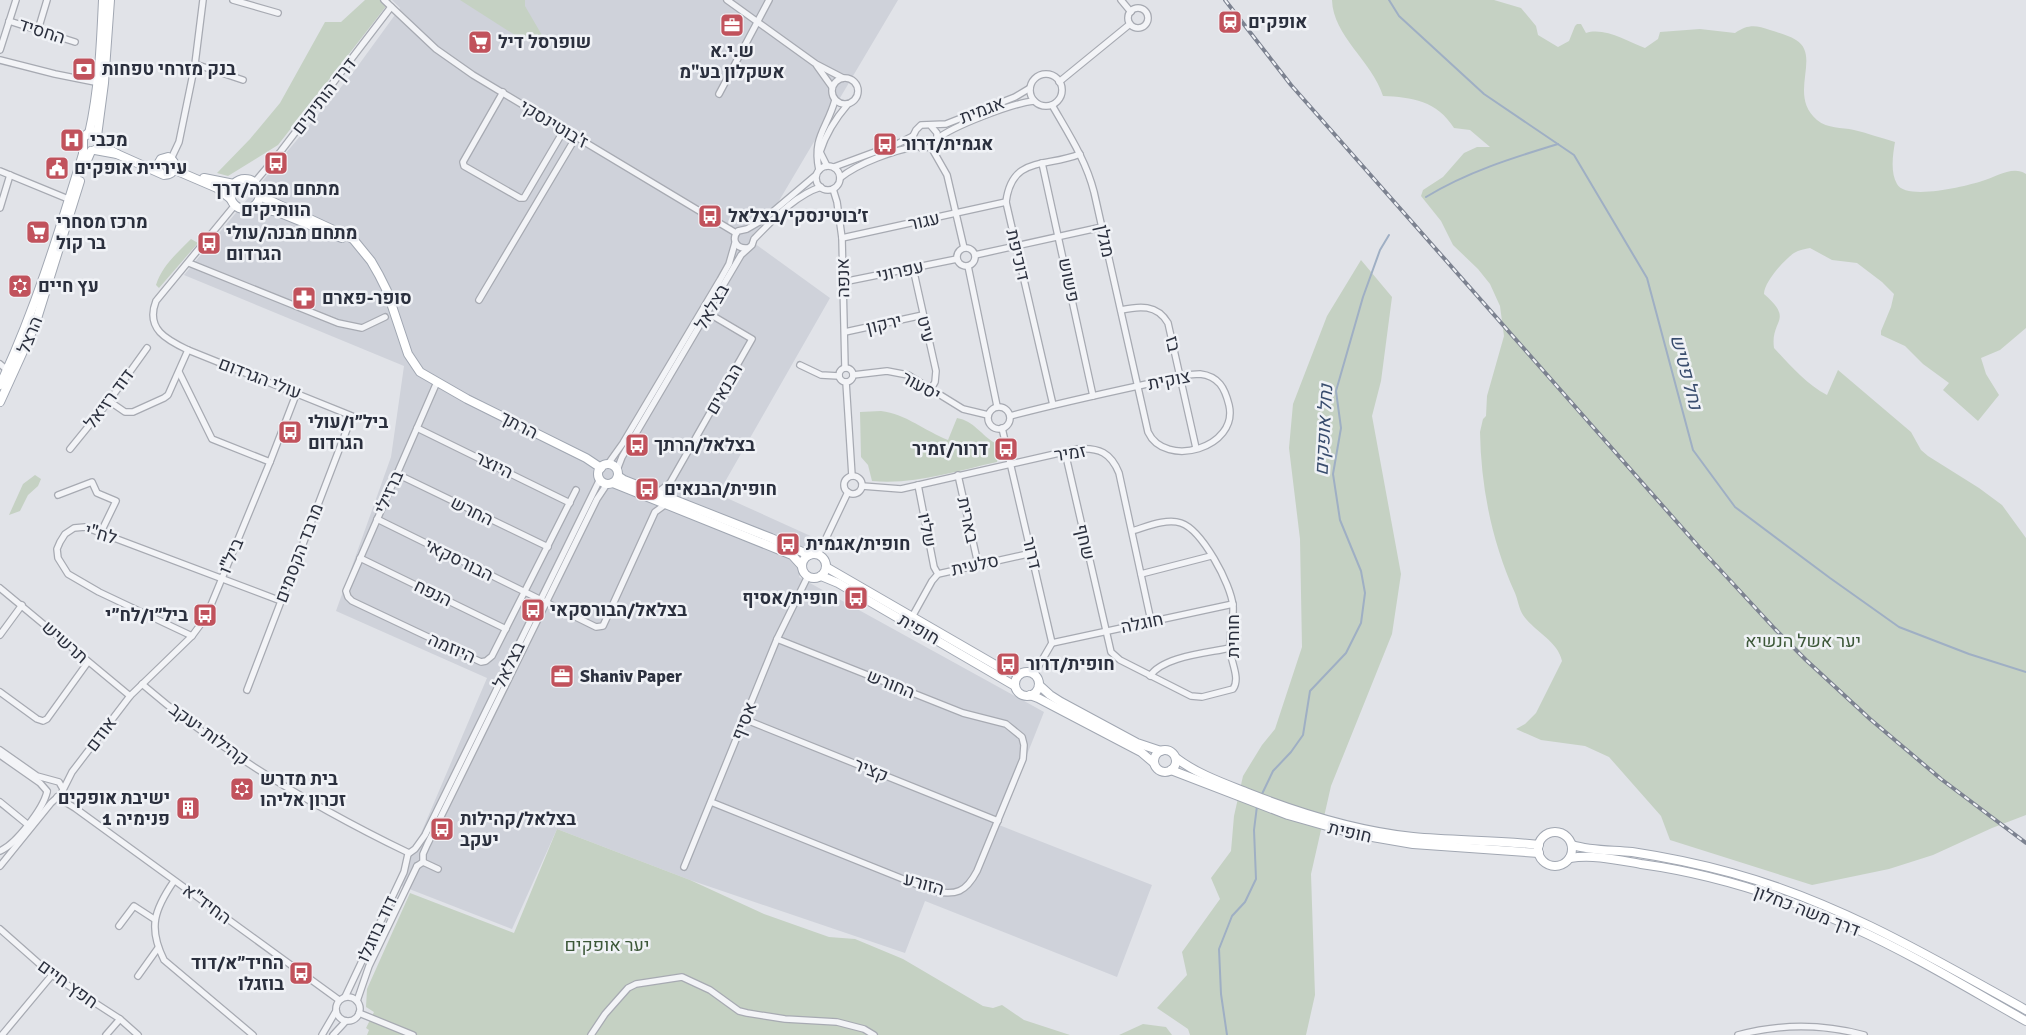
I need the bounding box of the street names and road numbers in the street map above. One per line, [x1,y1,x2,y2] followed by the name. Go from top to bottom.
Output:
[16,13,68,49] street label: החסיד
[287,53,361,139] street label: דרך הותיקים
[956,91,1008,129] street label: אגמית
[516,95,592,153] street label: ז'בוטינסקי
[906,207,942,235] street label: עגור
[1091,223,1119,259] street label: מגלן
[1001,227,1035,283] street label: דוכיפת
[874,255,926,287] street label: עפרוני
[1054,256,1084,304] street label: פשוש
[832,258,854,298] street label: אנפה
[690,280,734,334] street label: בצלאל
[864,309,904,339] street label: ירקון
[13,313,47,357] street label: הרצל
[912,313,940,345] street label: עיט
[1161,334,1185,354] street label: בז
[216,352,304,404] street label: עולי הגרדום
[701,360,747,418] street label: הבנאים
[79,365,139,433] street label: דוד רזיאל
[1146,365,1192,395] street label: צוקית
[898,366,944,406] street label: יסעור
[496,406,542,444] street label: הרתך
[1053,440,1087,466] street label: זמיר
[471,446,517,484] street label: היוצר
[370,467,408,517] street label: ברזילי
[447,491,497,531] street label: החרש
[952,495,984,546] street label: בארית
[270,500,328,606] street label: מרבד הקסמים
[913,511,941,549] street label: שליו
[82,519,120,549] street label: לח"י
[1070,522,1100,562] street label: שחף
[214,534,248,577] street label: ביל"ו
[421,534,497,586] street label: הבורסקאי
[1018,535,1046,571] street label: דרור
[949,549,1001,581] street label: סלעית
[411,574,455,612] street label: הנפח
[894,608,944,650] street label: חופית
[1119,608,1165,638] street label: חוגלה
[1222,614,1244,658] street label: חוחית
[37,616,93,668] street label: תרשיש
[425,628,479,668] street label: היוזמה
[488,638,530,692] street label: בצלאל
[864,664,918,704] street label: החורש
[165,698,253,770] street label: קהילות יעקב
[726,699,762,743] street label: אסיף
[81,712,121,756] street label: אודם
[851,753,891,787] street label: קציר
[1326,816,1374,848] street label: חופית
[901,868,947,900] street label: הזורע
[178,879,236,929] street label: החיד"א
[1751,881,1863,941] street label: דרך משה כחלון
[352,892,402,966] street label: דוד בוזגלו
[34,955,102,1013] street label: חפץ חיים

